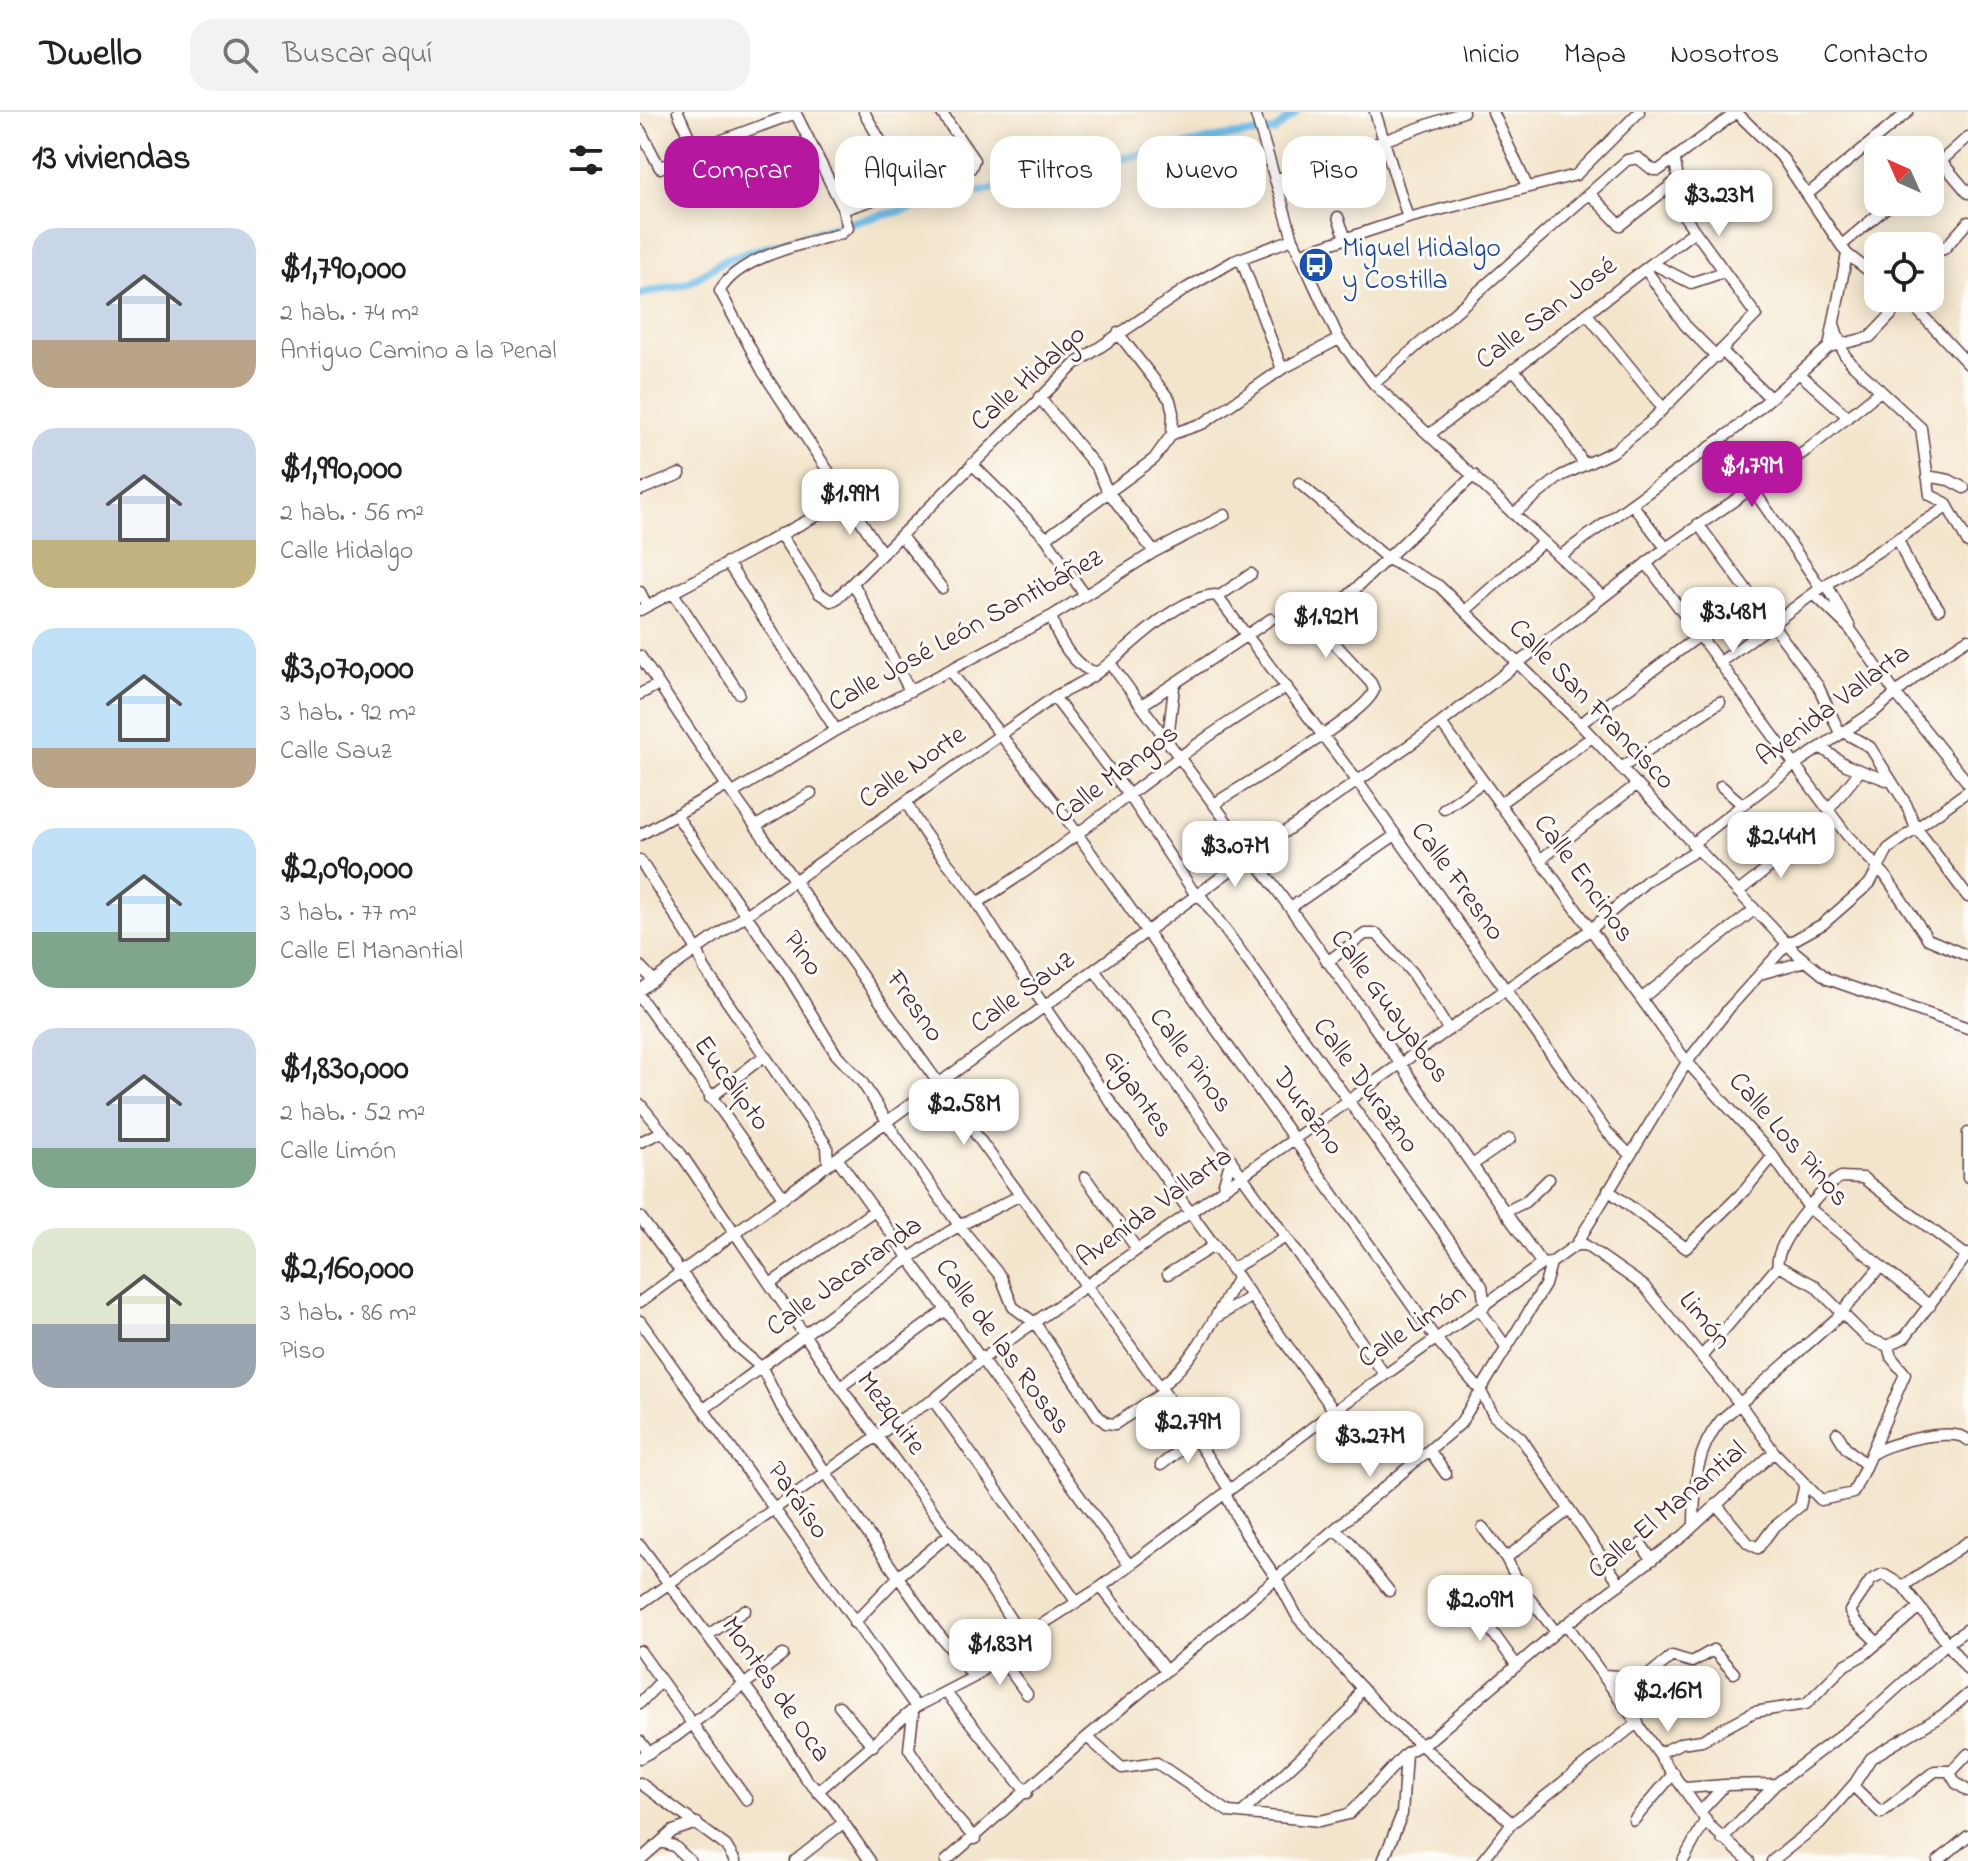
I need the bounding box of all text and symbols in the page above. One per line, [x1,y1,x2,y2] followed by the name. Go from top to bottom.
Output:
[190,19,750,91] search box
[40,27,142,83] text: Dwello
[218,33,262,77] icon: search
[282,33,432,77] text: Buscar aquí
[1462,35,1520,76] text: Inicio
[1564,35,1626,76] text: Mapa
[1670,35,1779,76] text: Nosotros
[1823,35,1928,76] text: Contacto
[32,135,191,185] text: 13 viviendas
[664,136,819,208] chip: Comprar
[835,136,974,208] chip: Alquilar
[990,136,1121,208] chip: Filtros
[1137,136,1266,208] chip: Nuevo
[1282,136,1386,208] chip: Piso
[1864,136,1944,216] north arrow
[1864,136,1944,312] map controls
[564,138,608,182] icon: filters
[1654,170,1784,238] pin: $3.23M
[1683,177,1755,215] text: $3.23M
[1342,229,1501,302] place label: Miguel Hidalgo y Costilla
[1864,232,1944,312] button: locate
[280,245,406,295] text: $1,790,000
[1297,246,1335,284] bus stop icon: Miguel Hidalgo y Costilla
[1467,247,1627,381] street label: Calle San José
[96,260,192,356] icon: home
[280,295,419,333] text: 2 hab. · 74 m²
[962,316,1096,442] street label: Calle Hidalgo
[280,333,557,371] text: Antiguo Camino a la Penal
[1687,441,1817,509] pin: $1.79M
[280,445,402,495] text: $1,990,000
[1720,448,1784,486] text: $1.79M
[96,460,192,556] icon: home
[785,469,915,537] pin: $1.99M
[820,476,880,514] text: $1.99M
[280,495,424,533] text: 2 hab. · 56 m²
[280,533,413,571] text: Calle Hidalgo
[821,538,1111,724] street label: Calle José León Santibáñez
[1668,587,1798,655] pin: $3.48M
[1261,592,1391,660] pin: $1.92M
[1699,594,1767,632] text: $3.48M
[1293,599,1359,637] text: $1.92M
[1498,610,1684,800] street label: Calle San Francisco
[1748,634,1920,778] street label: Avenida Vallarta
[280,645,414,695] text: $3,070,000
[96,660,192,756] icon: home
[280,695,416,733] text: 3 hab. · 92 m²
[1046,714,1188,836] street label: Calle Mangos
[851,716,976,820] street label: Calle Norte
[280,733,392,771] text: Calle Sauz
[1522,806,1644,952] street label: Calle Encinos
[1716,812,1846,880] pin: $2.44M
[1400,814,1514,950] street label: Calle Fresno
[1745,819,1817,857] text: $2.44M
[1170,821,1300,889] pin: $3.07M
[1200,828,1270,866] text: $3.07M
[280,845,413,895] text: $2,090,000
[96,860,192,956] icon: home
[280,895,417,933] text: 3 hab. · 77 m²
[1319,921,1459,1093] street label: Calle Guayabos
[771,923,833,985] street label: Pino
[280,933,463,971] text: Calle El Manantial
[962,941,1084,1045] street label: Calle Sauz
[874,962,954,1051] street label: Fresno
[1138,1000,1242,1122] street label: Calle Pinos
[1304,1011,1426,1161] street label: Calle Durazno
[682,1028,780,1140] street label: Eucalipto
[1091,1041,1183,1147] street label: Gigantes
[280,1045,409,1095] text: $1,830,000
[96,1060,192,1156] icon: home
[1264,1062,1350,1162] street label: Durazno
[1717,1063,1859,1217] street label: Calle Los Pinos
[899,1079,1029,1147] pin: $2.58M
[927,1086,1001,1124] text: $2.58M
[280,1095,426,1133] text: 2 hab. · 52 m²
[280,1133,396,1171] text: Calle Limón
[1068,1137,1242,1279] street label: Avenida Vallarta
[758,1206,932,1348] street label: Calle Jacaranda
[280,1245,414,1295] text: $2,160,000
[924,1250,1080,1444] street label: Calle de las Rosas
[96,1260,192,1356] icon: home
[1350,1274,1476,1380] street label: Calle Limón
[1667,1283,1741,1359] street label: Limón
[280,1295,417,1333] text: 3 hab. · 86 m²
[280,1333,325,1371] text: Piso
[845,1363,935,1465] street label: Mezquite
[1123,1397,1253,1465] pin: $2.79M
[1154,1404,1222,1442] text: $2.79M
[1305,1411,1435,1479] pin: $3.27M
[1334,1418,1406,1456] text: $3.27M
[1579,1432,1757,1590] street label: Calle El Manantial
[755,1453,839,1549] street label: Paraíso
[1415,1575,1545,1643] pin: $2.09M
[1446,1582,1514,1620] text: $2.09M
[710,1609,840,1771] street label: Montes de Oca
[935,1619,1065,1687] pin: $1.83M
[967,1626,1033,1664] text: $1.83M
[1603,1666,1733,1734] pin: $2.16M
[1633,1673,1703,1711] text: $2.16M

